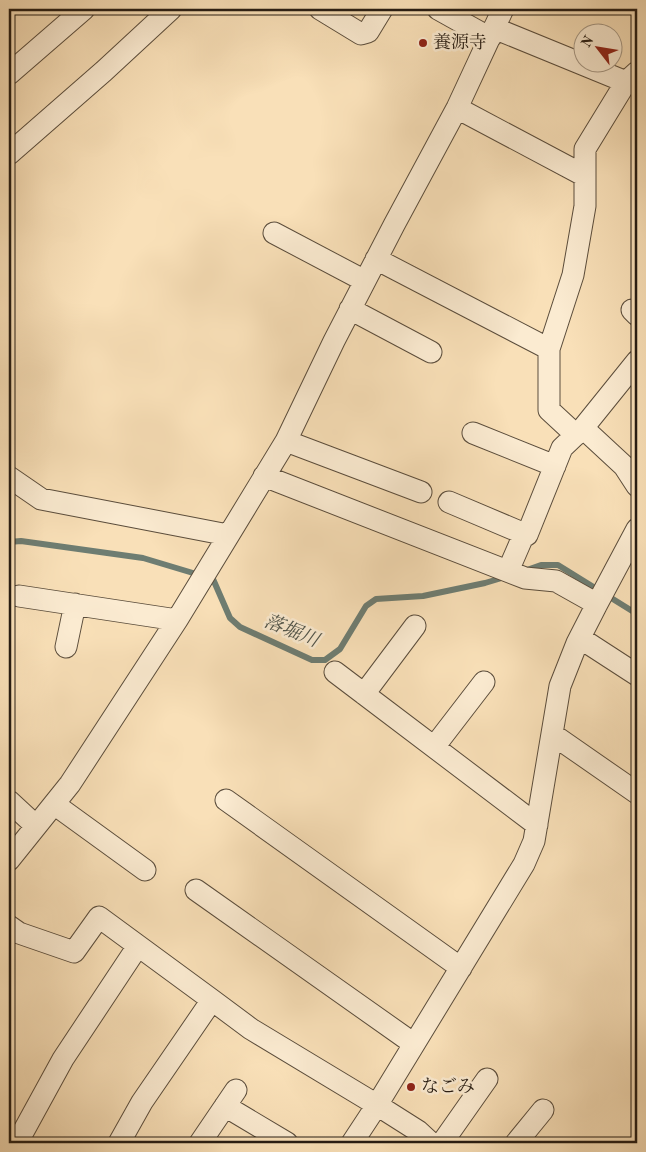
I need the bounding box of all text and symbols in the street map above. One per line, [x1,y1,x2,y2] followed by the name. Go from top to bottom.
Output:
[574,22,624,72] north arrow
[433,32,487,52] place label: 養源寺
[579,33,597,50] text: N
[417,37,429,49] marker: 養源寺
[261,611,324,652] water label: 落堀川
[421,1077,475,1096] place label: なごみ
[405,1081,417,1093] marker: なごみ

